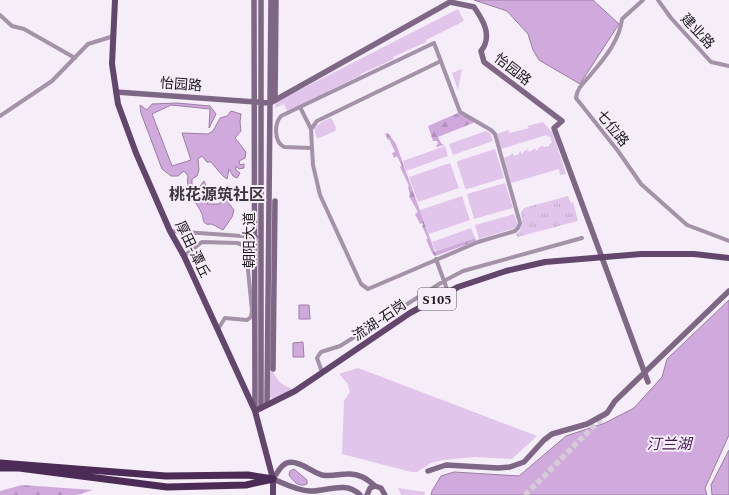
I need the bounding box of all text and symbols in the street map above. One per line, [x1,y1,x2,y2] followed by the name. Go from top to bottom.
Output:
[676,9,720,54] street label: 建业路
[490,48,536,91] street label: 怡园路
[159,73,203,96] street label: 怡园路
[591,105,634,151] street label: 七位路
[169,183,265,207] district label: 桃花源筑社区
[239,212,260,268] street label: 朝阳大道
[170,217,215,281] street label: 厚田-潭丘
[418,288,456,310] road number: S105
[348,295,411,346] street label: 流湖-石岗
[646,433,693,456] water label: 汀兰湖

